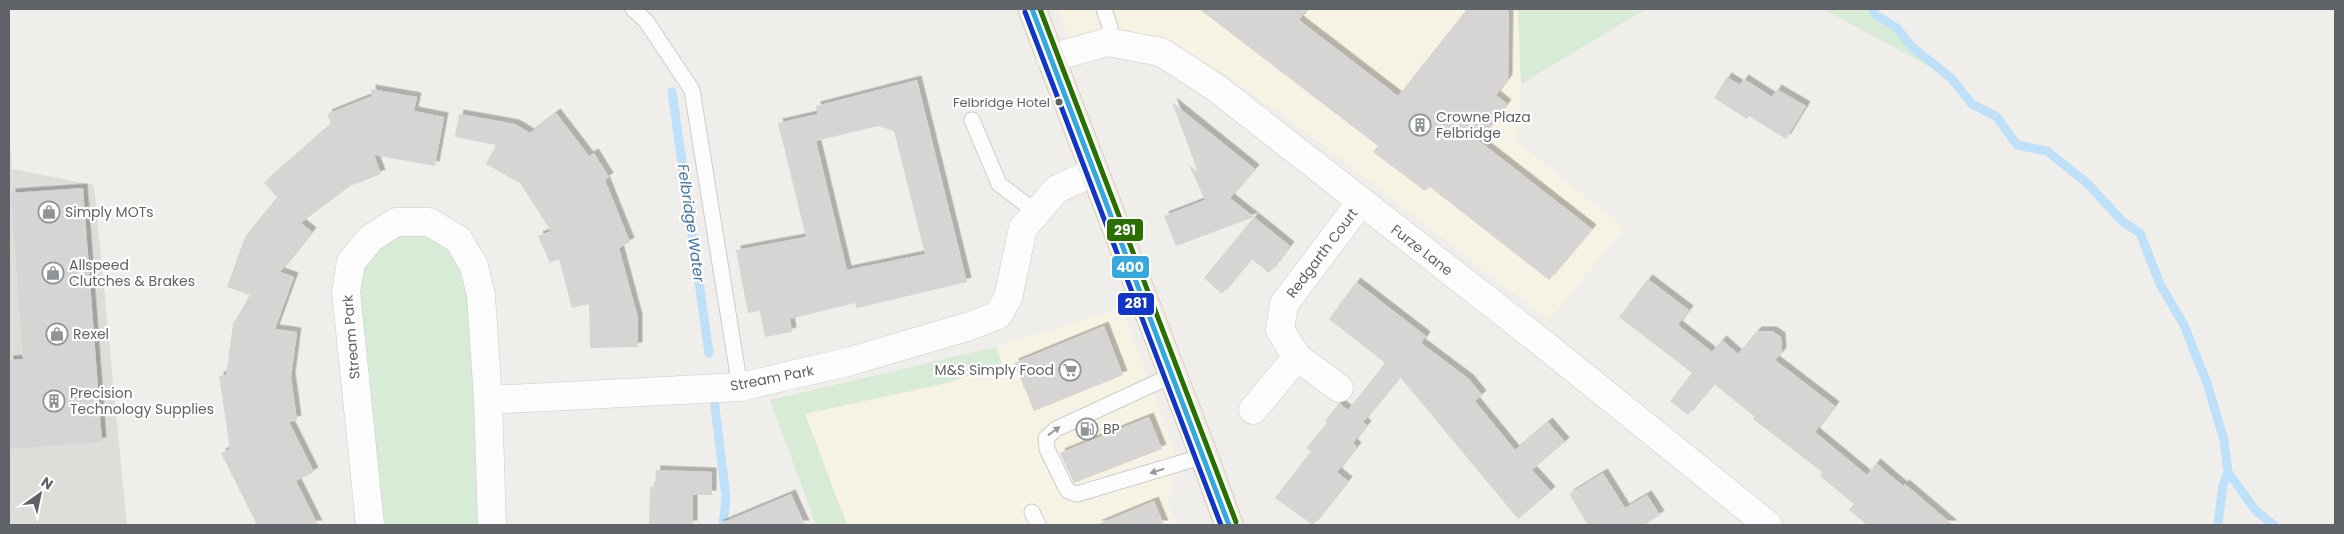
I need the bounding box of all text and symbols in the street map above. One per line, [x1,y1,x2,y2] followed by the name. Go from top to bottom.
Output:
[953,93,1050,112] place label: Felbridge Hotel
[1054,97,1064,107] marker: Felbridge Hotel
[1436,107,1531,143] place label: Crowne Plaza Felbridge
[1408,113,1432,137] building icon: Crowne Plaza Felbridge
[673,162,710,284] water label: Felbridge Water
[37,200,61,224] shop icon: Simply MOTs
[65,202,154,222] place label: Simply MOTs
[1282,204,1362,302] street label: Redgarth Court
[1106,218,1144,242] line badge: 291
[1114,220,1136,240] text: 291
[1387,220,1457,281] street label: Furze Lane
[69,255,195,291] place label: Allspeed Clutches & Brakes
[1111,255,1150,279] line badge: 400
[1116,257,1144,277] text: 400
[41,261,65,285] shop icon: Allspeed Clutches & Brakes
[1117,292,1155,316] line badge: 281
[337,293,365,380] street label: Stream Park
[1125,293,1147,313] text: 281
[45,322,69,346] shop icon: Rexel
[73,324,109,344] place label: Rexel
[1058,358,1082,382] supermarket icon: M&S Simply Food
[728,360,816,396] street label: Stream Park
[935,360,1054,380] place label: M&S Simply Food
[70,383,214,419] place label: Precision Technology Supplies
[42,389,66,413] building icon: Precision Technology Supplies
[1075,417,1099,441] fuel station icon: BP
[1103,419,1120,439] place label: BP
[1047,426,1061,436] one-way arrow
[1150,467,1165,475] one-way arrow
[15,469,65,519] north arrow
[37,472,57,494] text: N

